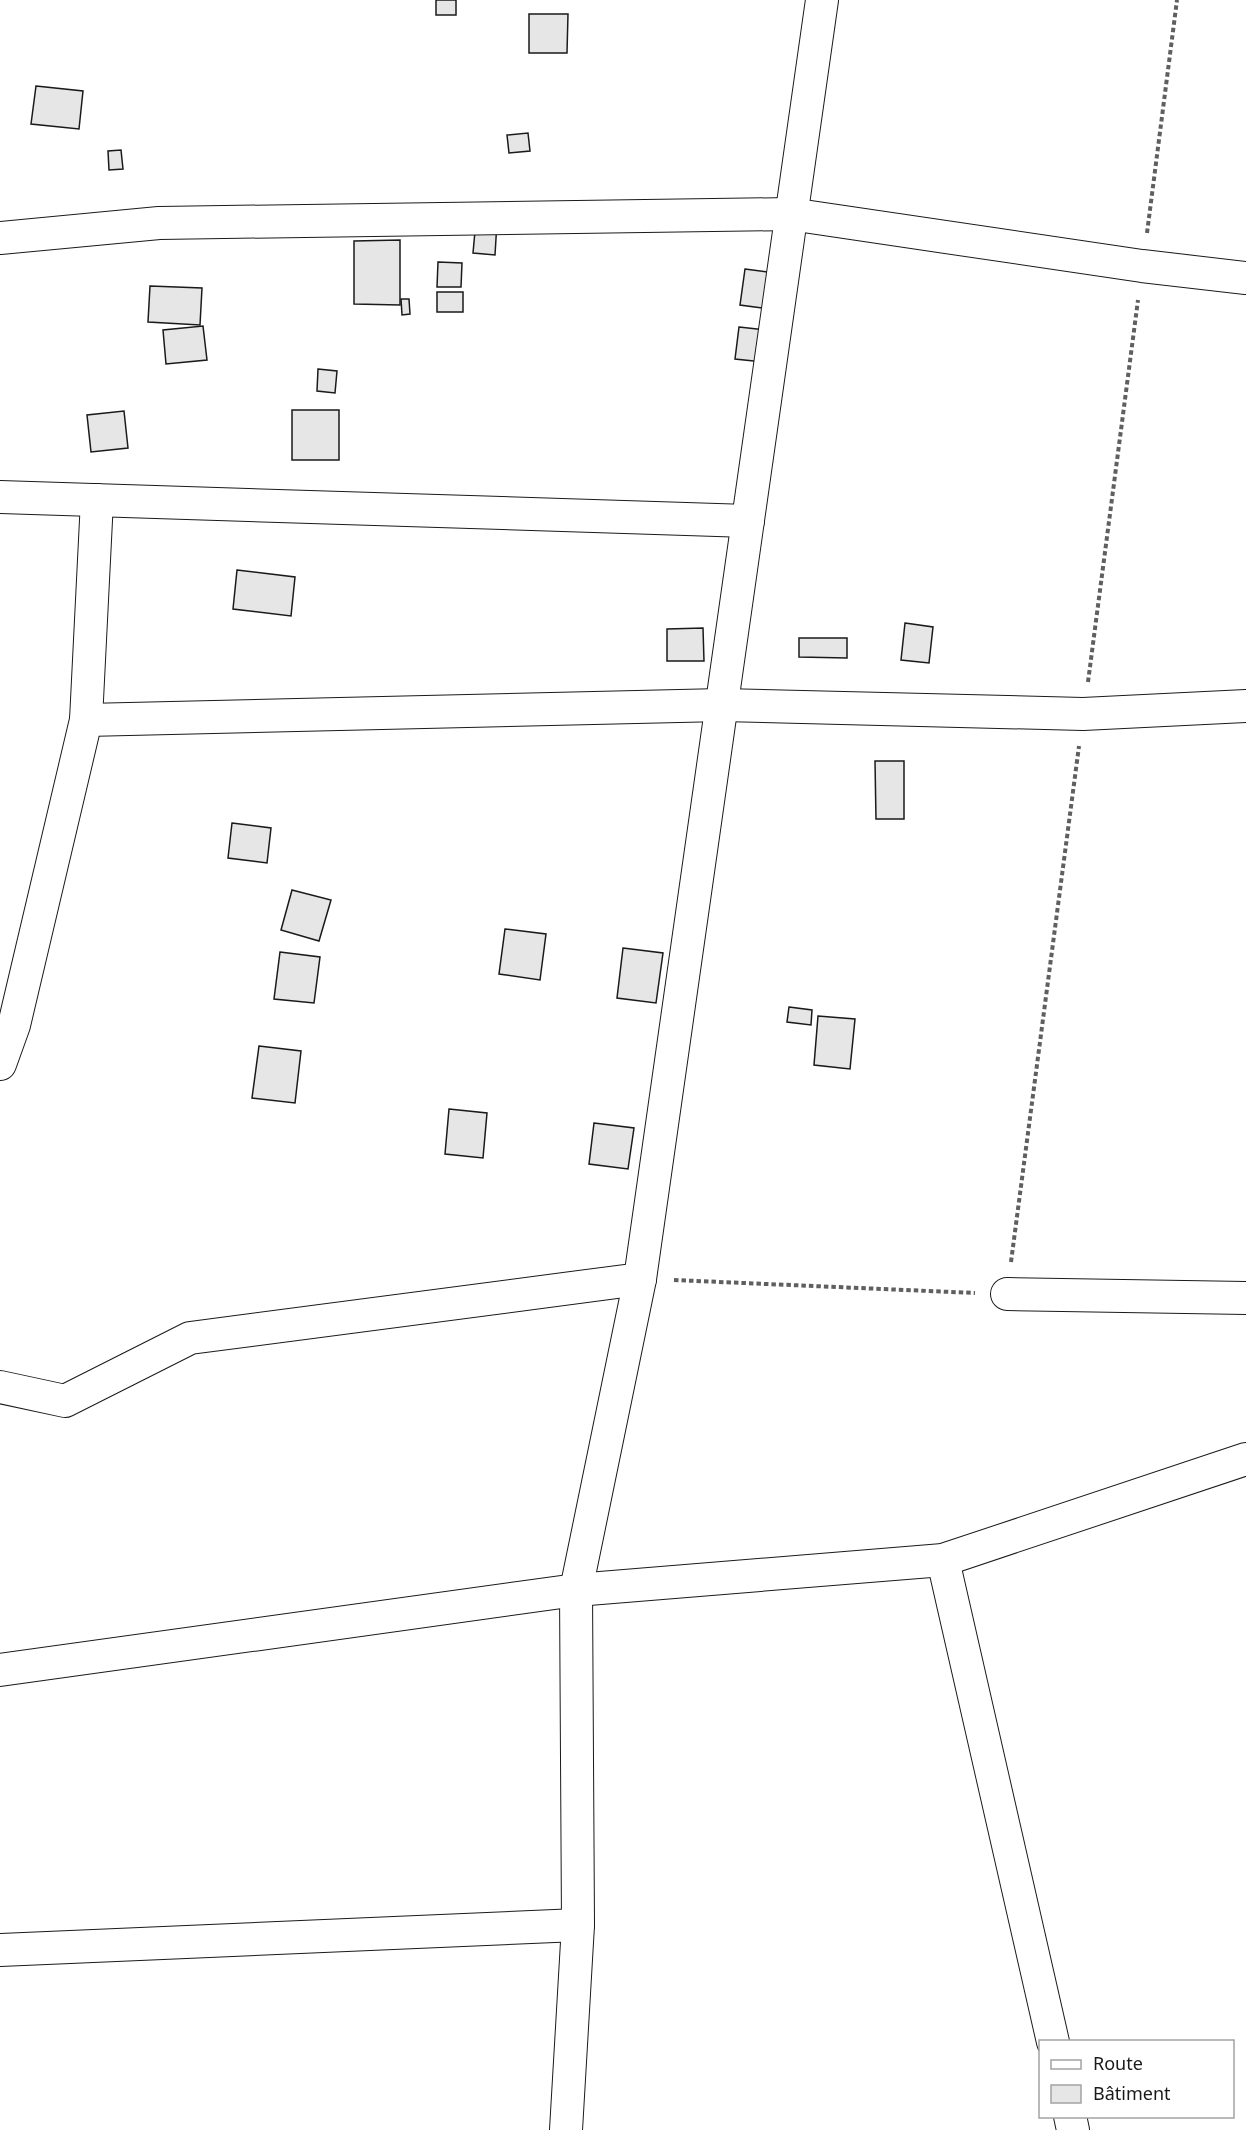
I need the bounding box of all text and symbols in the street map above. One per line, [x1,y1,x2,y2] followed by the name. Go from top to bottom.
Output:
[1039,2040,1234,2118] legend
[1093,2051,1143,2075] text: Route
[1093,2081,1171,2105] text: Bâtiment

